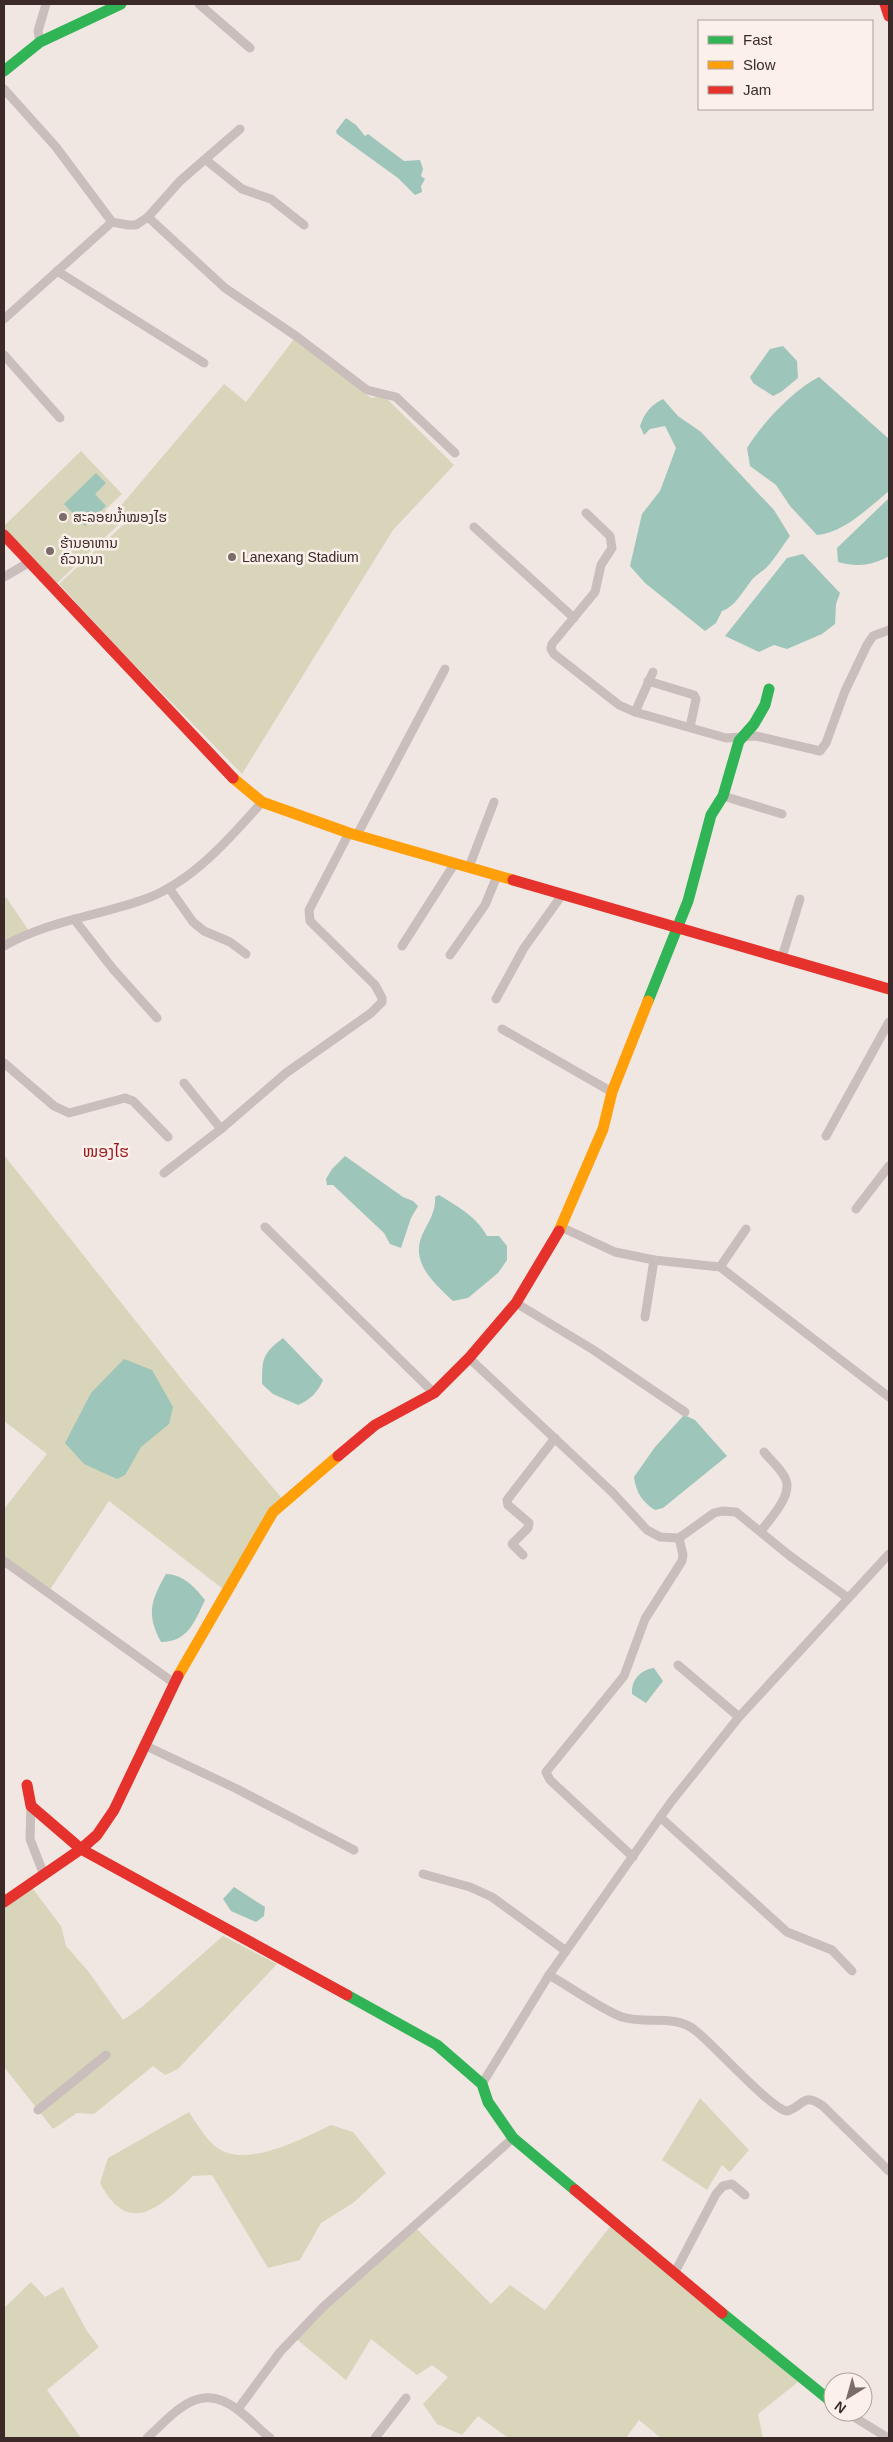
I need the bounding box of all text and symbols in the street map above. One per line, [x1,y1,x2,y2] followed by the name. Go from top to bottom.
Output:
[698,20,873,110] legend
[743,31,773,48] text: Fast
[743,56,776,73] text: Slow
[743,81,771,98] text: Jam
[73,507,167,525] place label: ສະລອຍນ້ຳໝອງໄຮ
[57,511,69,523] marker: ສະລອຍນ້ຳໝອງໄຮ
[60,535,118,567] place label: ຮ້ານອາຫານ ຄົວນານາ
[44,545,56,557] marker: ຮ້ານອາຫານ ຄົວນານາ
[242,549,359,565] place label: Lanexang Stadium
[226,551,238,563] marker: Lanexang Stadium
[83,1143,129,1160] district label: ໜອງໄຮ
[823,2372,873,2422] north arrow
[831,2398,849,2417] text: N

